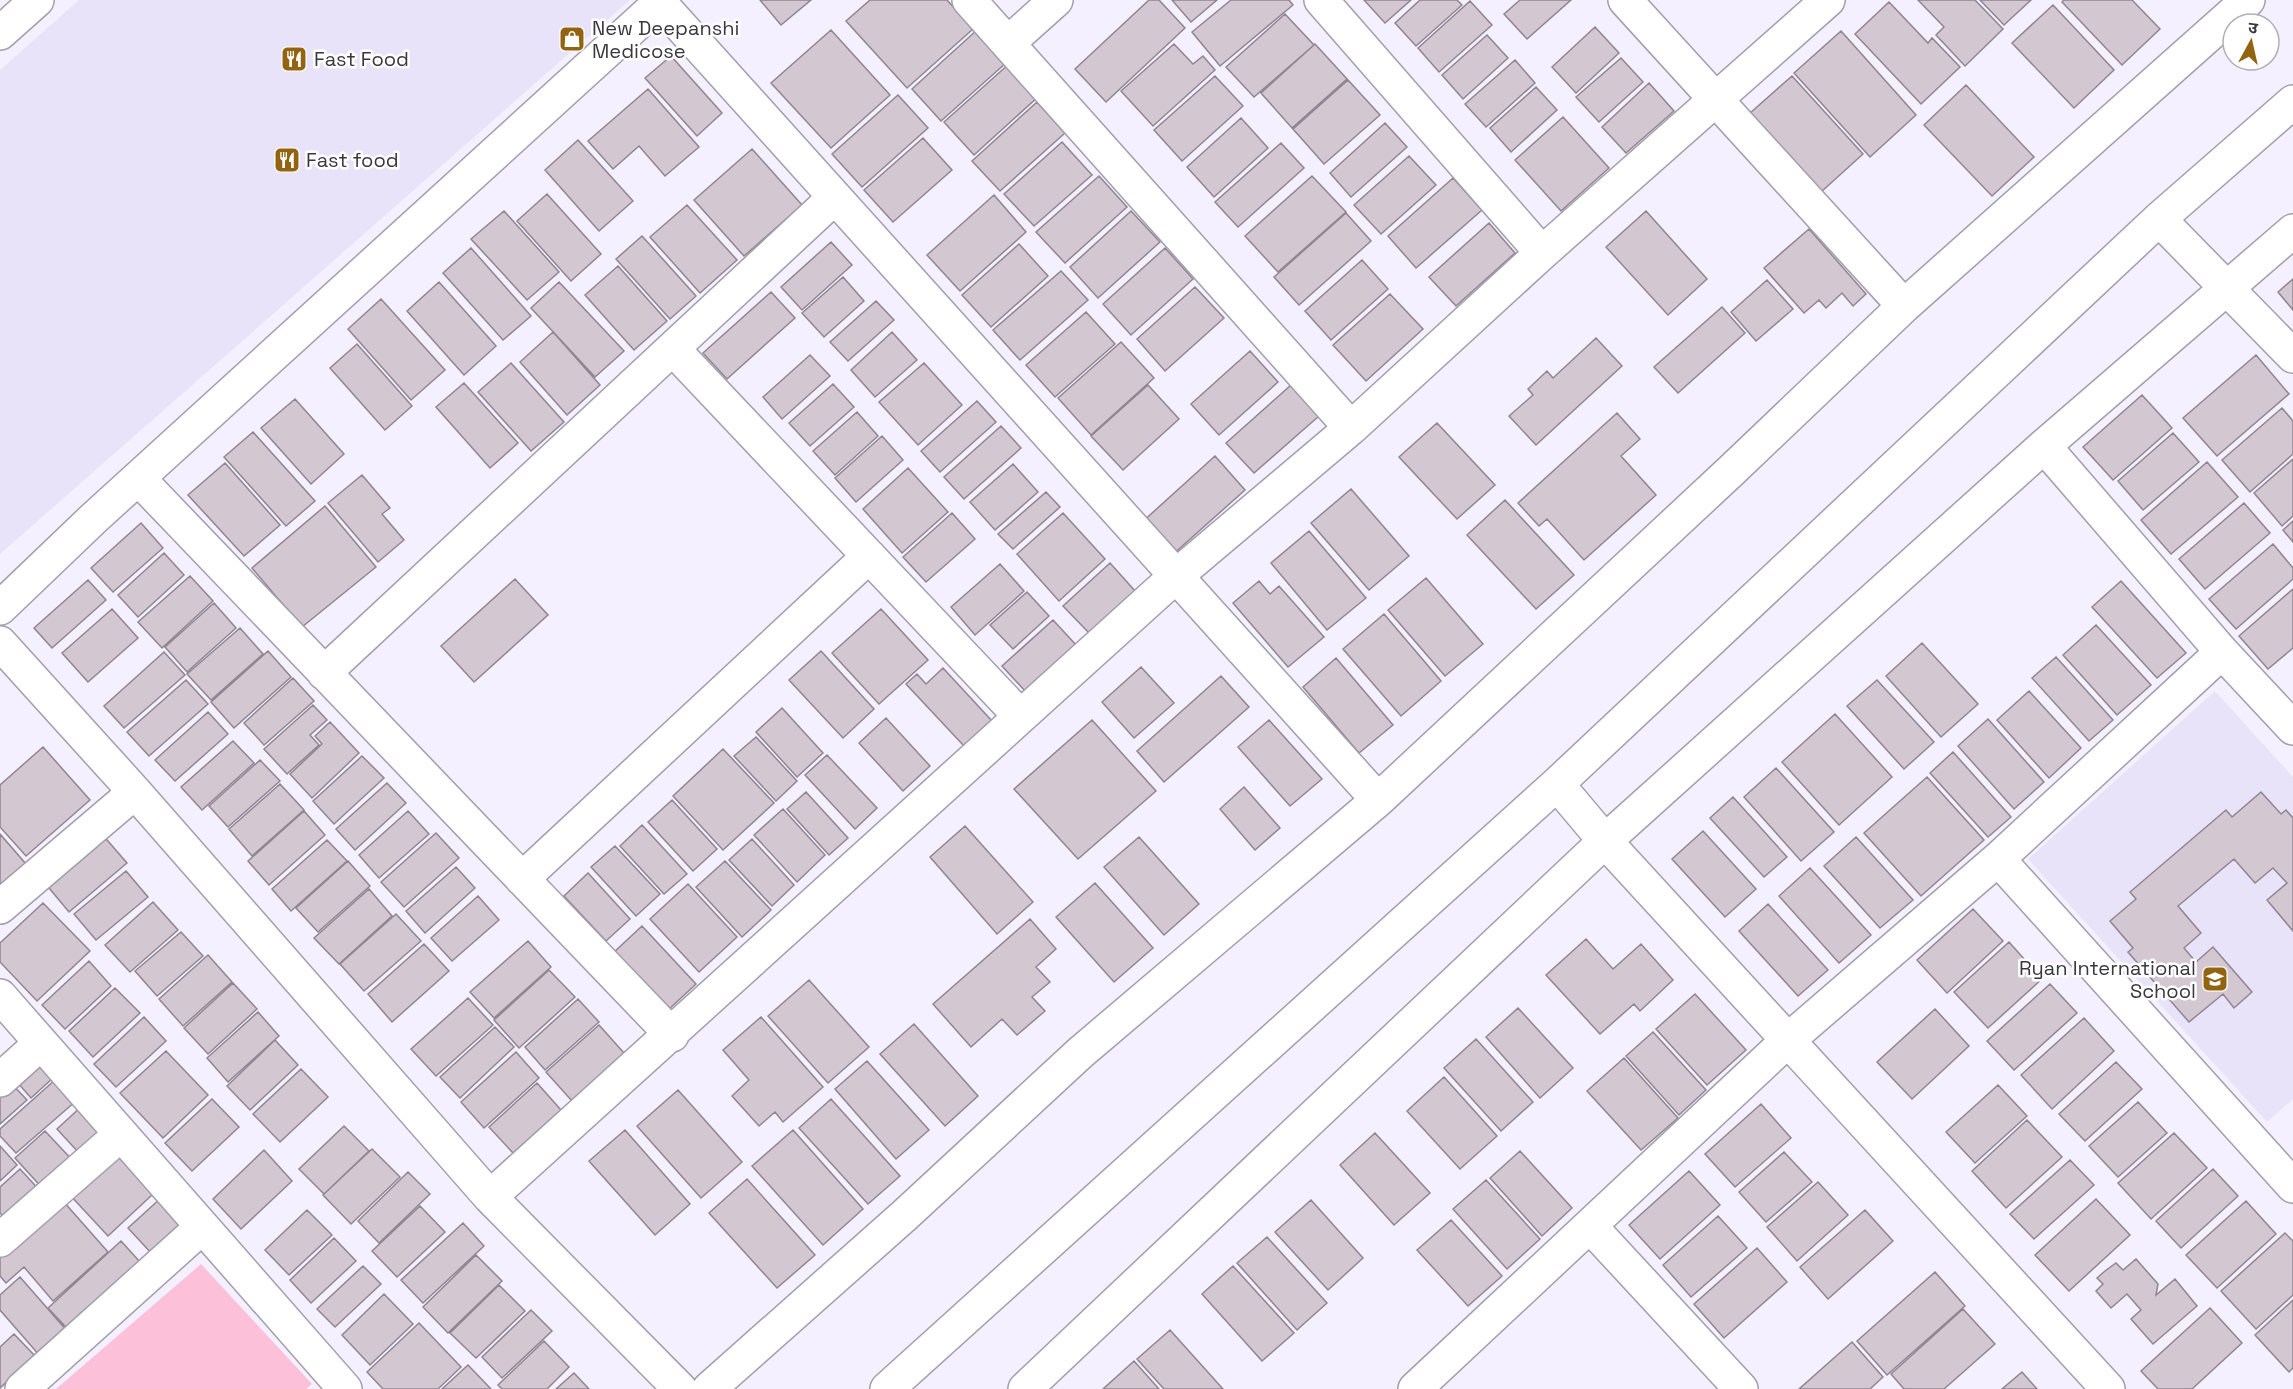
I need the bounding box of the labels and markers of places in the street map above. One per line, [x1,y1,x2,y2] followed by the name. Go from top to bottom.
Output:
[592,15,739,64] place label: New Deepanshi Medicose
[557,24,587,54] shop icon: New Deepanshi Medicose
[279,44,309,74] restaurant icon: Fast Food
[314,46,409,72] place label: Fast Food
[272,145,302,175] restaurant icon: Fast food
[306,147,399,173] place label: Fast food
[2019,955,2196,1004] place label: Ryan International School
[2200,964,2230,994] school or university icon: Ryan International School

